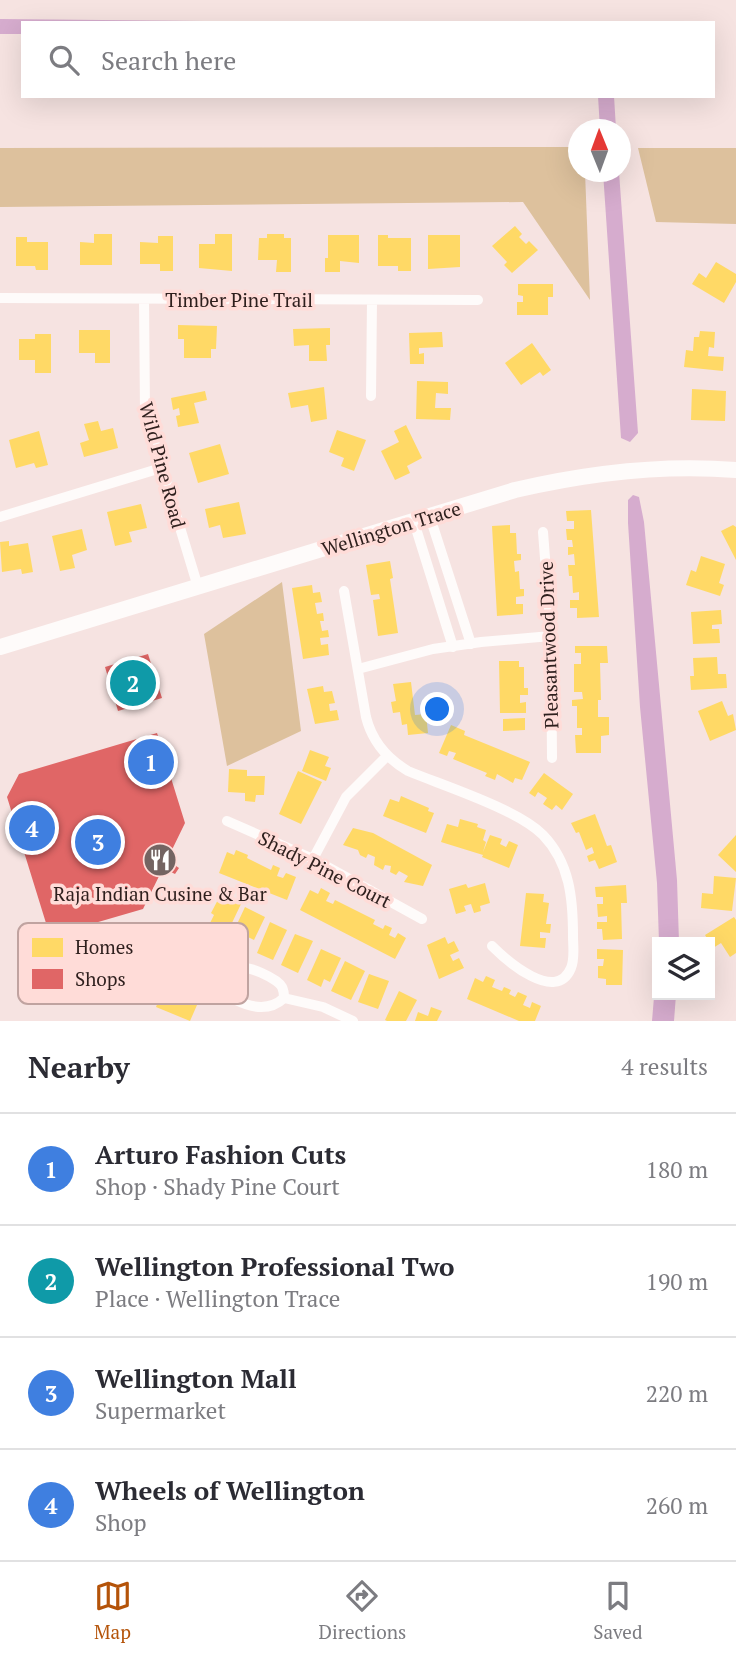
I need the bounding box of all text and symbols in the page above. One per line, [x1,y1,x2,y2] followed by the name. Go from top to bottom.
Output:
[21,21,715,98] search box
[45,41,83,79] icon: search
[101,43,236,77] text: Search here
[568,119,631,182] north arrow
[165,287,313,312] street label: Timber Pine Trail
[134,399,192,531] street label: Wild Pine Road
[318,495,464,561] street label: Wellington Trace
[533,561,563,729] street label: Pleasantwood Drive
[110,657,156,709] pin: 2
[420,692,454,726] your location
[128,736,174,788] pin: 1
[9,802,55,854] pin: 4
[75,816,121,868] pin: 3
[254,825,396,913] street label: Shady Pine Court
[141,841,179,879] restaurant icon: Raja Indian Cusine & Bar
[53,881,267,906] place label: Raja Indian Cusine & Bar
[18,923,248,1004] legend
[75,934,134,959] text: Homes
[652,937,715,1000] map controls
[652,937,715,1000] button: layers
[75,966,126,991] text: Shops
[28,1047,130,1087] text: Nearby
[621,1051,708,1082] text: 4 results
[95,1137,346,1171] text: Arturo Fashion Cuts
[45,1154,58,1185] text: 1
[646,1154,708,1185] text: 180 m
[95,1171,340,1202] text: Shop · Shady Pine Court
[95,1249,454,1283] text: Wellington Professional Two
[45,1266,58,1297] text: 2
[646,1266,708,1297] text: 190 m
[95,1283,340,1314] text: Place · Wellington Trace
[95,1361,297,1395] text: Wellington Mall
[45,1378,58,1409] text: 3
[646,1378,708,1409] text: 220 m
[95,1395,226,1426] text: Supermarket
[95,1473,365,1507] text: Wheels of Wellington
[45,1490,58,1521] text: 4
[646,1490,708,1521] text: 260 m
[95,1507,147,1538] text: Shop
[94,1577,132,1644] tab: Map
[319,1577,406,1644] tab: Directions
[593,1577,642,1644] tab: Saved

